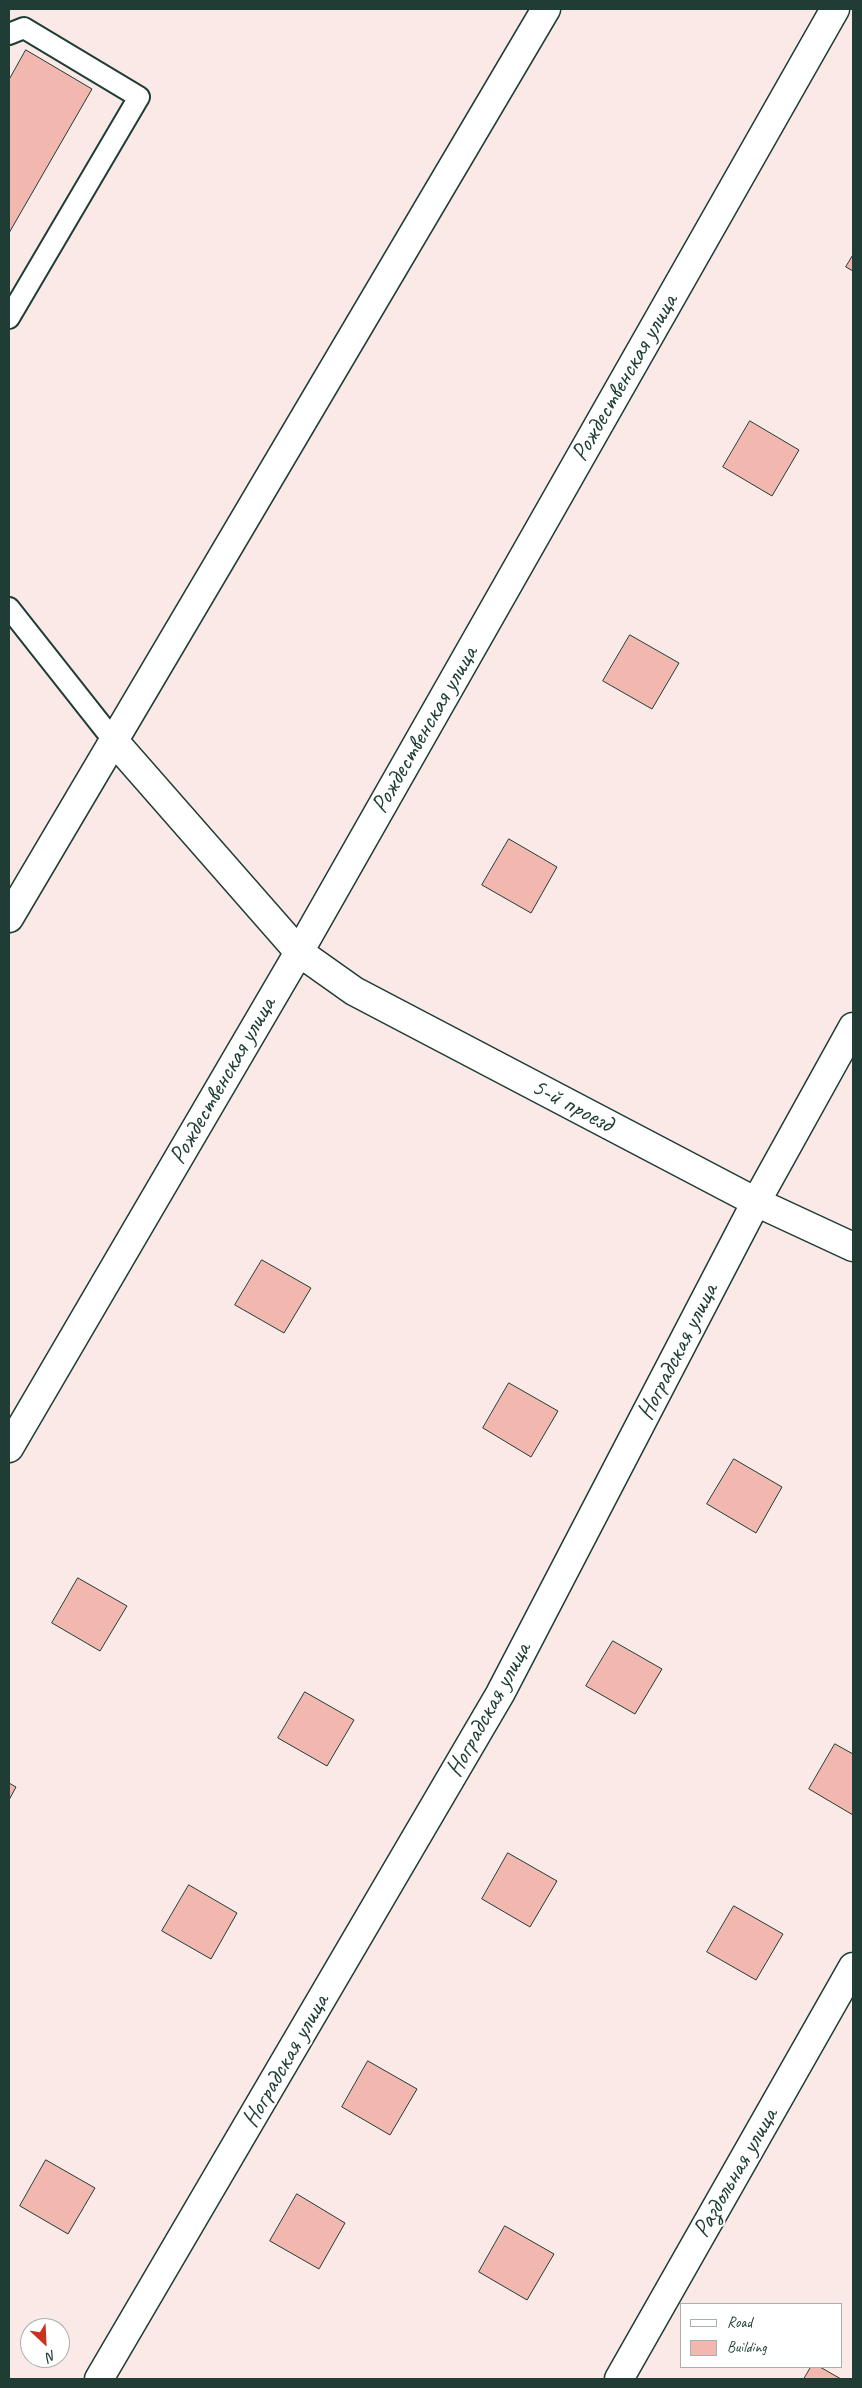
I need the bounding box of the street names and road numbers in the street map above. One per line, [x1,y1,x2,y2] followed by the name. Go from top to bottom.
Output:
[565,289,685,467] street label: Рождественская улица
[365,641,485,819] street label: Рождественская улица
[163,992,283,1170] street label: Рождественская улица
[526,1072,618,1140] street label: 5-й проезд
[631,1279,725,1425] street label: Ноградская улица
[440,1638,538,1782] street label: Ноградская улица
[236,1989,336,2133] street label: Ноградская улица
[687,2103,785,2243] street label: Раздольная улица

